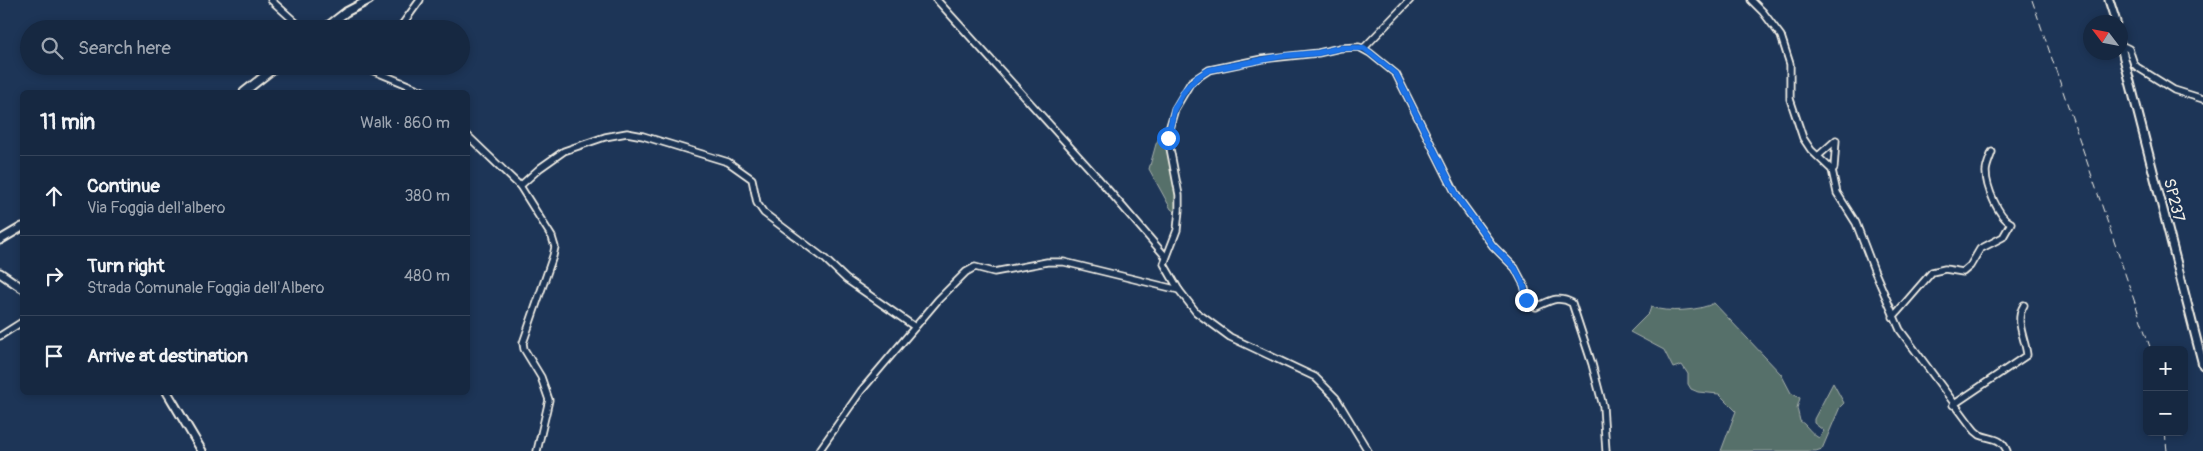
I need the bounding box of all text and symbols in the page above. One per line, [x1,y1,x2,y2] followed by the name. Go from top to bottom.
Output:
[2083,15,2128,60] north arrow
[20,20,470,75] search box
[38,34,66,62] icon: search
[78,36,171,60] text: Search here
[40,109,95,136] text: 11 min
[360,113,450,133] text: Walk · 860 m
[1157,127,1180,150] route start
[87,174,160,198] text: Continue
[2159,176,2189,225] street label: SP237
[40,182,68,210] icon: ahead
[404,186,450,206] text: 380 m
[87,198,225,218] text: Via Foggia dell'albero
[87,254,165,278] text: Turn right
[40,262,68,290] icon: right
[404,266,450,286] text: 480 m
[87,278,324,298] text: Strada Comunale Foggia dell'Albero
[1515,289,1538,312] route end
[40,342,68,370] icon: arrive
[87,344,248,368] text: Arrive at destination
[2143,346,2188,436] map controls
[2143,346,2188,391] button: +
[2143,391,2188,436] button: −

